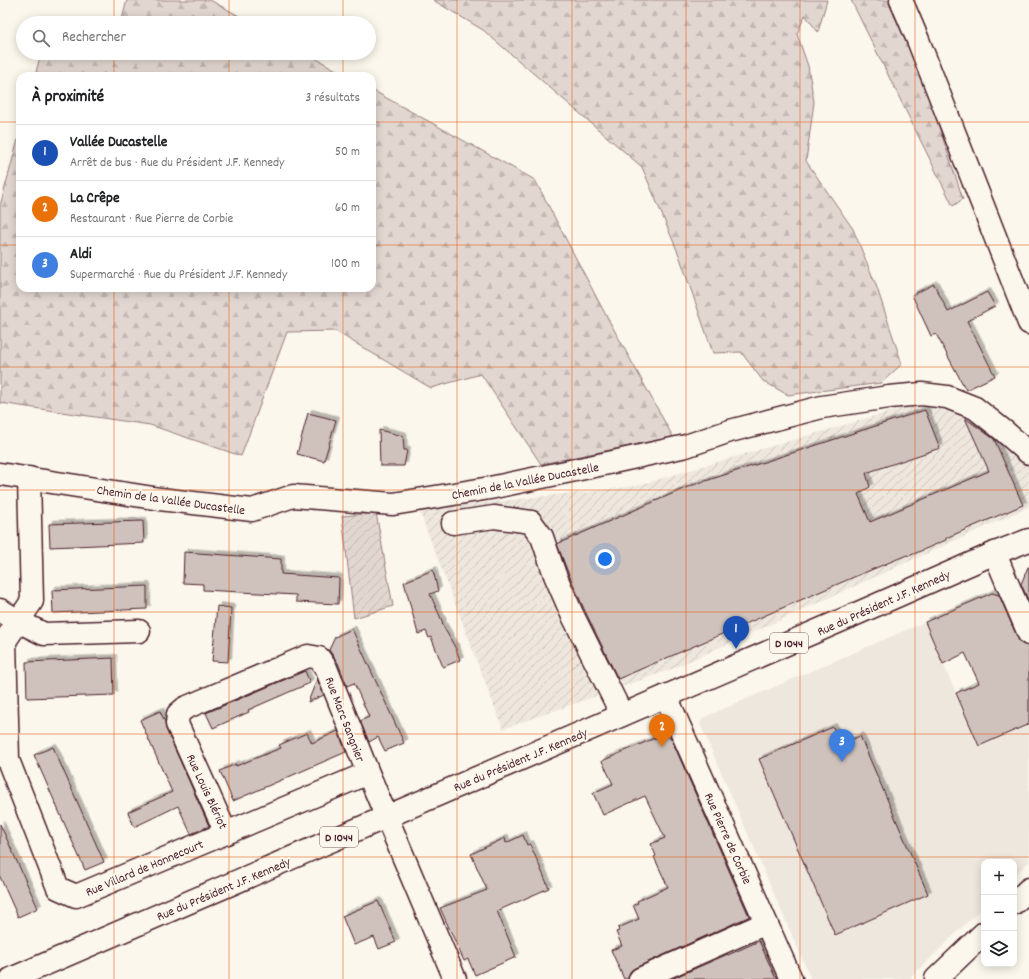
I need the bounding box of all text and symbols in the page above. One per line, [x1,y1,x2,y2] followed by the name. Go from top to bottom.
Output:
[16,16,376,60] search box
[30,27,52,49] icon: search
[62,27,126,49] text: Rechercher
[32,86,104,110] text: À proximité
[305,89,360,108] text: 3 résultats
[70,132,167,154] text: Vallée Ducastelle
[44,143,46,162] text: 1
[335,143,360,162] text: 50 m
[70,154,284,173] text: Arrêt de bus · Rue du Président J.F. Kennedy
[70,188,120,210] text: La Crêpe
[42,199,48,218] text: 2
[335,199,360,218] text: 60 m
[70,210,233,229] text: Restaurant · Rue Pierre de Corbie
[70,244,92,266] text: Aldi
[42,255,48,274] text: 3
[331,255,360,274] text: 100 m
[70,266,287,285] text: Supermarché · Rue du Président J.F. Kennedy
[450,459,601,506] street label: Chemin de la Vallée Ducastelle
[95,482,246,521] street label: Chemin de la Vallée Ducastelle
[595,549,615,569] your location
[814,566,954,642] street label: Rue du Président J.F. Kennedy
[723,616,749,649] pin: 1
[770,633,808,653] road number: D 1044
[319,675,369,765] street label: Rue Marc Sangnier
[649,714,675,747] pin: 2
[451,724,592,798] street label: Rue du Président J.F. Kennedy
[829,729,855,762] pin: 3
[180,751,232,833] street label: Rue Louis Blériot
[698,790,756,888] street label: Rue Pierre de Corbie
[320,827,358,847] road number: D 1044
[83,836,207,903] street label: Rue Villard de Honnecourt
[154,853,295,927] street label: Rue du Président J.F. Kennedy
[981,859,1017,967] map controls
[981,859,1017,895] button: +
[981,895,1017,931] button: −
[981,931,1017,967] button: layers

